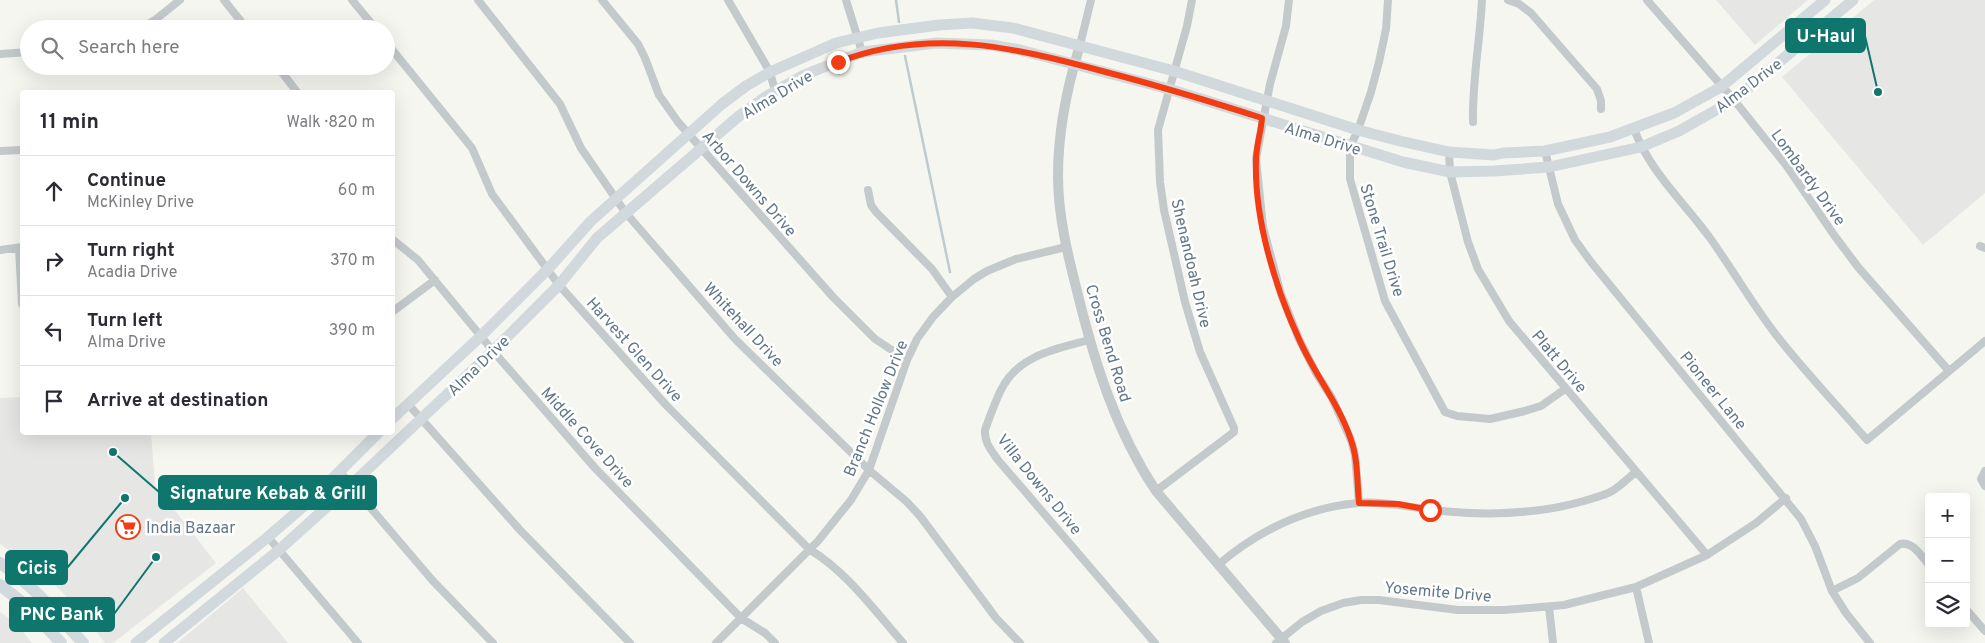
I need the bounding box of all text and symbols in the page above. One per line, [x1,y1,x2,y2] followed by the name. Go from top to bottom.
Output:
[1786,19,1865,52] callout: U-Haul
[20,20,395,75] search box
[1796,26,1856,49] text: U-Haul
[38,34,66,62] icon: search
[78,36,180,60] text: Search here
[827,51,850,74] route end
[1712,55,1787,118] street label: Alma Drive
[739,67,817,125] street label: Alma Drive
[40,109,99,136] text: 11 min
[287,113,375,133] text: Walk · 820 m
[1282,119,1363,161] street label: Alma Drive
[1766,126,1849,230] street label: Lombardy Drive
[697,127,800,242] street label: Arbor Downs Drive
[87,169,166,193] text: Continue
[40,177,68,205] icon: ahead
[338,181,375,201] text: 60 m
[1354,182,1408,300] street label: Stone Trail Drive
[87,193,194,213] text: McKinley Drive
[1165,197,1215,330] street label: Shenandoah Drive
[87,239,175,263] text: Turn right
[40,247,68,275] icon: right
[330,251,375,271] text: 370 m
[87,263,177,283] text: Acadia Drive
[698,279,787,372] street label: Whitehall Drive
[1080,282,1135,405] street label: Cross Bend Road
[581,294,686,407] street label: Harvest Glen Drive
[87,309,163,333] text: Turn left
[40,317,68,345] icon: left
[329,321,375,341] text: 390 m
[1526,327,1591,398] street label: Platt Drive
[444,332,515,401] street label: Alma Drive
[87,333,166,353] text: Alma Drive
[840,338,913,480] street label: Branch Hollow Drive
[1675,348,1750,435] street label: Pioneer Lane
[536,384,637,493] street label: Middle Cove Drive
[40,387,68,415] icon: arrive
[87,389,268,413] text: Arrive at destination
[992,431,1085,540] street label: Villa Downs Drive
[159,476,376,509] callout: Signature Kebab & Grill
[170,483,366,506] text: Signature Kebab & Grill
[1925,493,1970,628] map controls
[1925,493,1970,538] button: +
[1419,499,1442,522] route start
[115,514,141,540] supermarket icon: India Bazaar
[146,519,235,539] place label: India Bazaar
[1925,538,1970,583] button: −
[6,551,67,584] callout: Cicis
[17,558,57,581] text: Cicis
[1383,578,1492,608] street label: Yosemite Drive
[1925,583,1970,628] button: layers
[10,598,114,631] callout: PNC Bank
[20,604,104,627] text: PNC Bank

